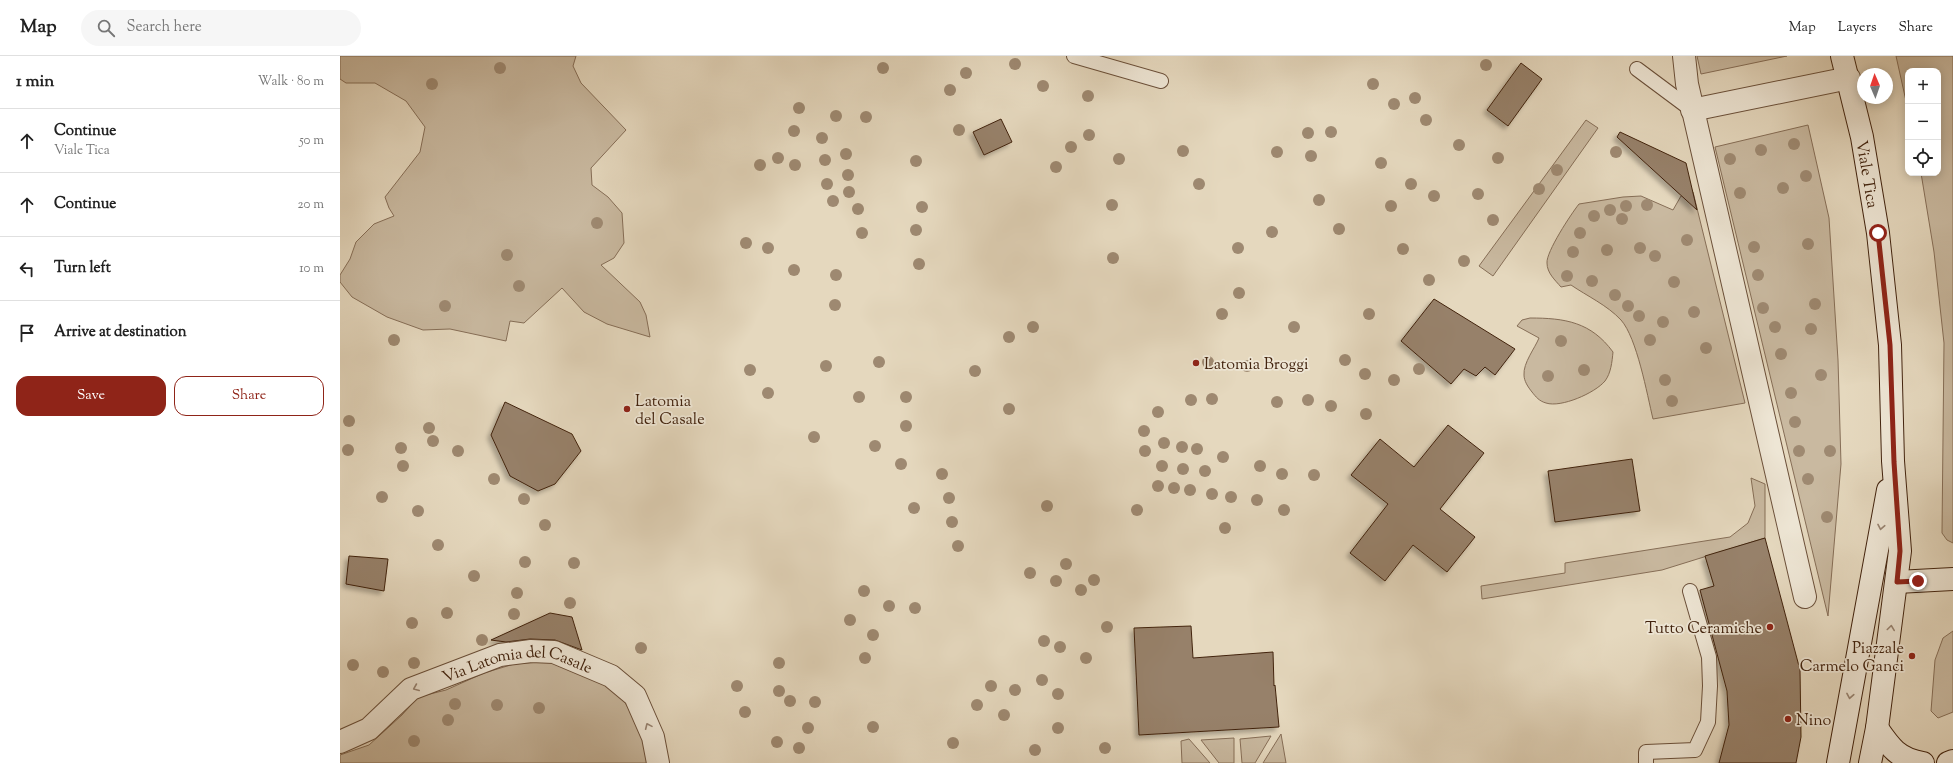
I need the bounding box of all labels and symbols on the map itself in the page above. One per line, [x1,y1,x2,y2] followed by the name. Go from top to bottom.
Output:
[1857,68,1893,104] north arrow
[1849,139,1883,211] street label: Viale Tica
[1869,224,1887,242] route start
[1204,354,1309,377] place label: Latomia Broggi
[1191,358,1201,368] marker: Latomia Broggi
[635,391,705,432] place label: Latomia del Casale
[622,404,632,414] marker: Latomia del Casale
[1877,524,1885,530] one-way arrow
[1909,572,1927,590] route end
[1645,618,1762,641] place label: Tutto Ceramiche
[1765,622,1775,632] marker: Tutto Ceramiche
[1886,624,1895,631] one-way arrow
[1800,638,1904,679] place label: Piazzale Carmelo Ganci
[439,642,595,690] street label: Via Latomia del Casale
[1907,651,1917,661] marker: Piazzale Carmelo Ganci
[412,683,419,691] one-way arrow
[1846,693,1854,700] one-way arrow
[1796,710,1832,733] place label: Nino
[1783,714,1793,724] marker: Nino
[645,722,653,730] one-way arrow

